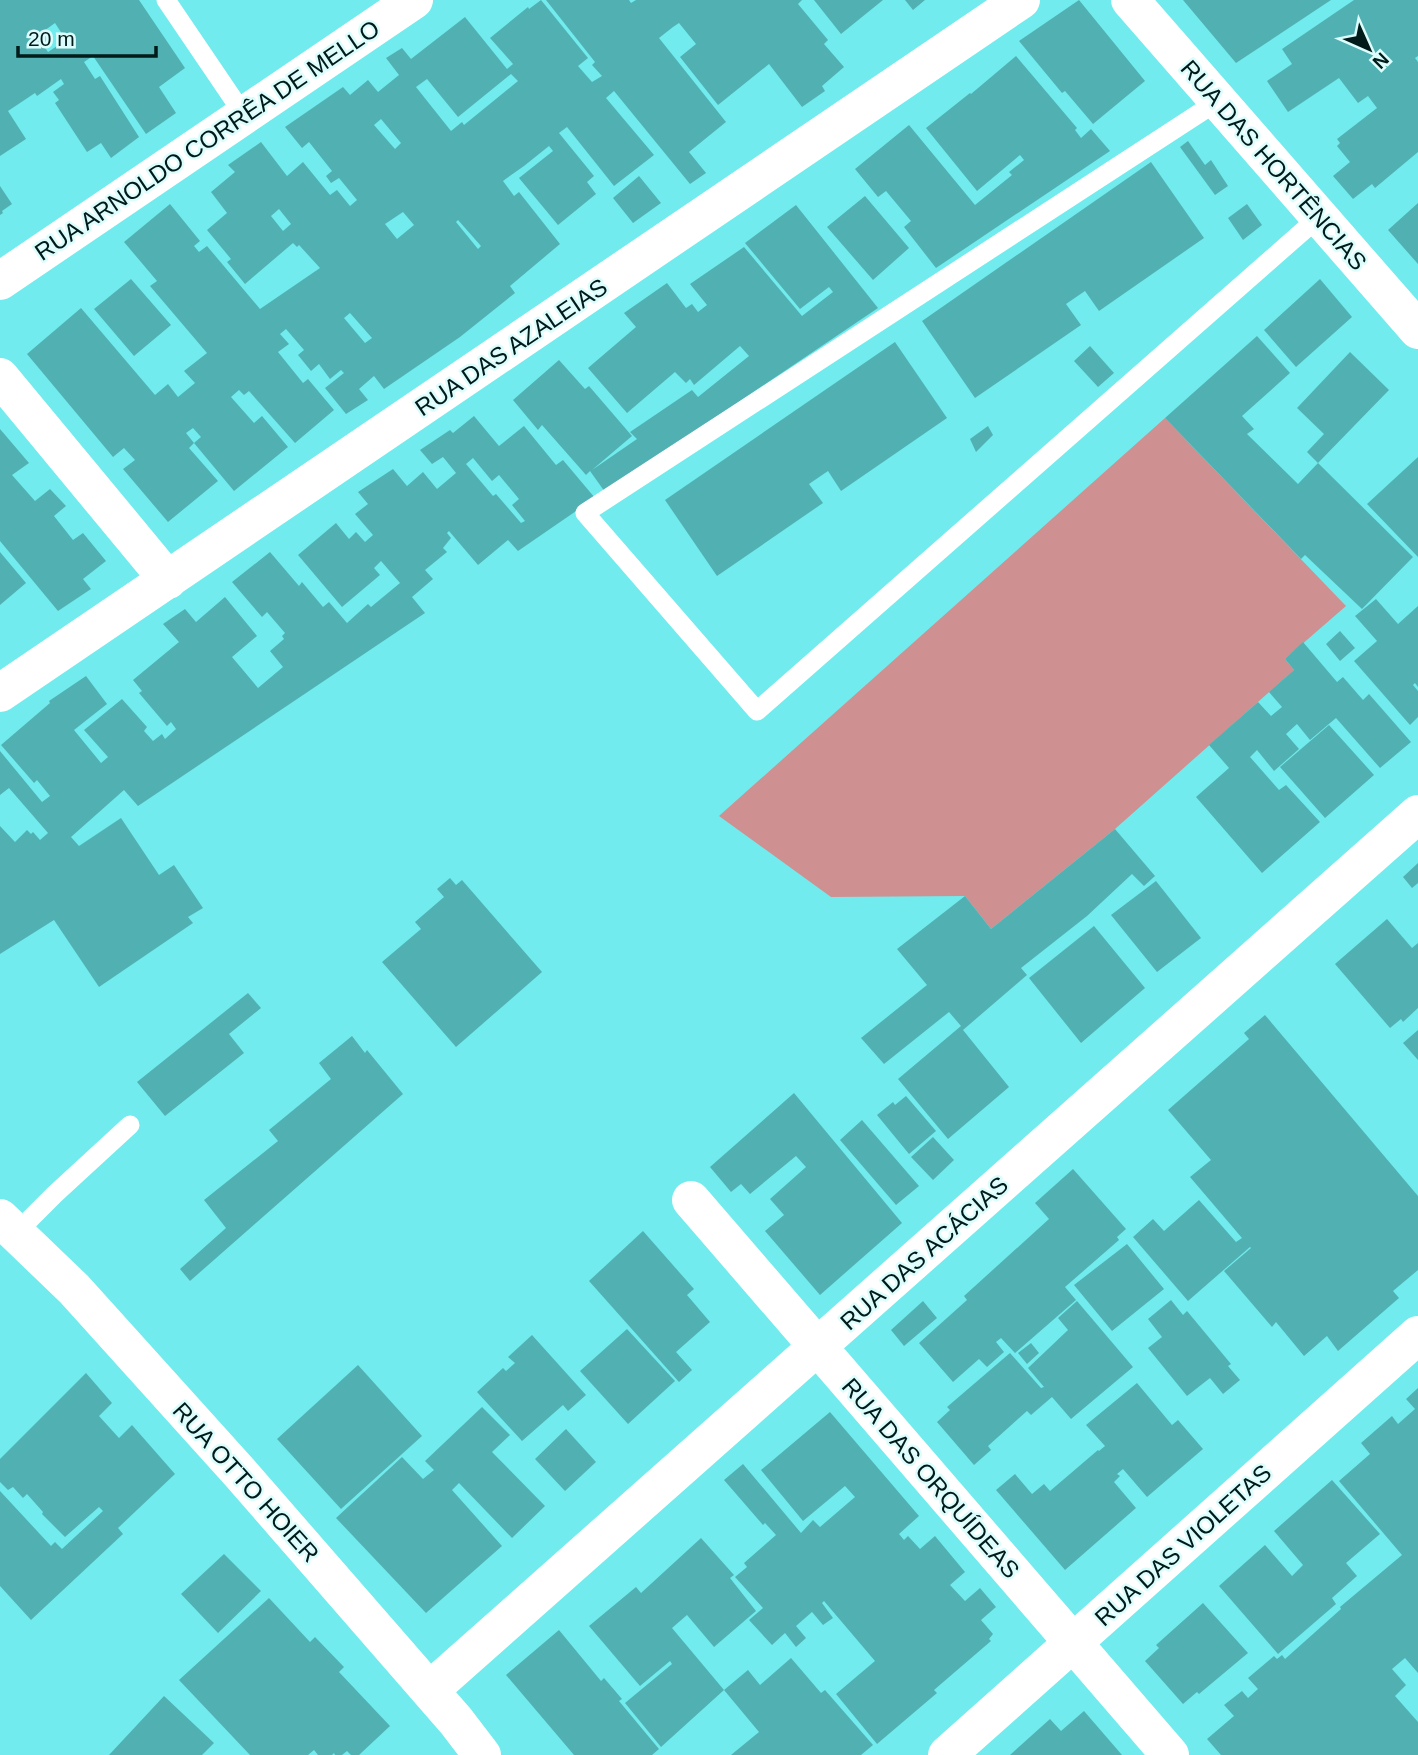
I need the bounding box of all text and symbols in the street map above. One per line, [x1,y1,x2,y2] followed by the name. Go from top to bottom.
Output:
[18,14,156,58] scale bar
[30,14,384,266] street label: RUA ARNOLDO CORRÊA DE MELLO
[1334,14,1404,84] north arrow
[28,27,75,50] text: 20 m
[1368,48,1393,73] text: N
[1176,55,1372,275] street label: RUA DAS HORTÊNCIAS
[410,273,612,421] street label: RUA DAS AZALEIAS
[835,1171,1013,1335] street label: RUA DAS ACÁCIAS
[837,1373,1025,1583] street label: RUA DAS ORQUÍDEAS
[167,1397,325,1567] street label: RUA OTTO HOIER
[1089,1459,1277,1631] street label: RUA DAS VIOLETAS

